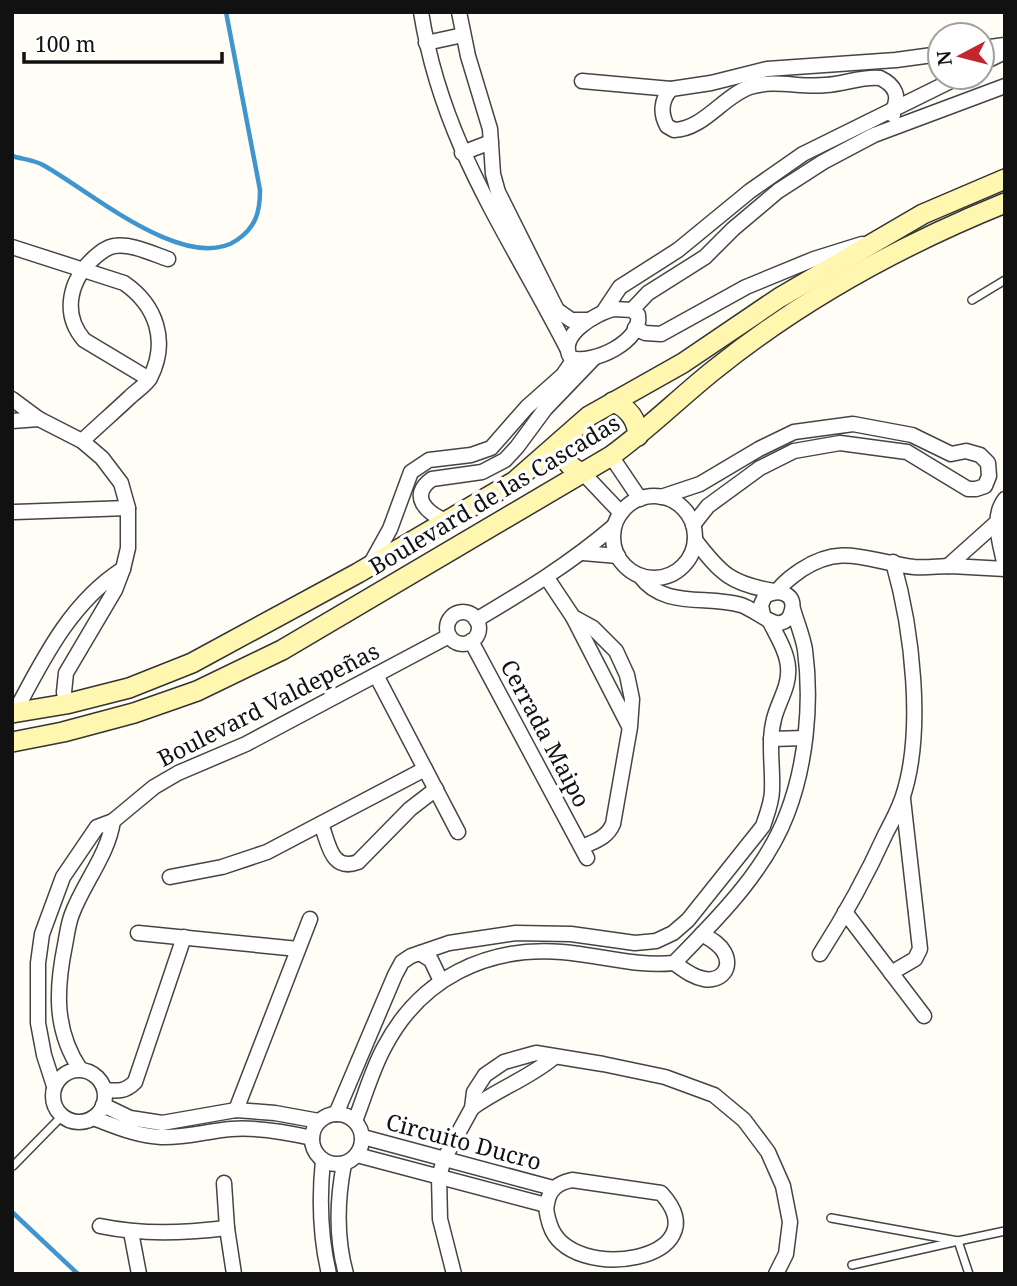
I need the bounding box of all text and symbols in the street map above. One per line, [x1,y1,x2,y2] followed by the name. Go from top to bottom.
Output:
[24,21,222,65] scale bar
[926,21,996,91] north arrow
[35,30,96,58] text: 100 m
[930,49,958,67] text: N
[363,406,625,582] street label: Boulevard de las Cascadas
[152,634,384,774] street label: Boulevard Valdepeñas
[494,654,598,812] street label: Cerrada Maipo
[383,1105,545,1177] street label: Circuito Ducro

